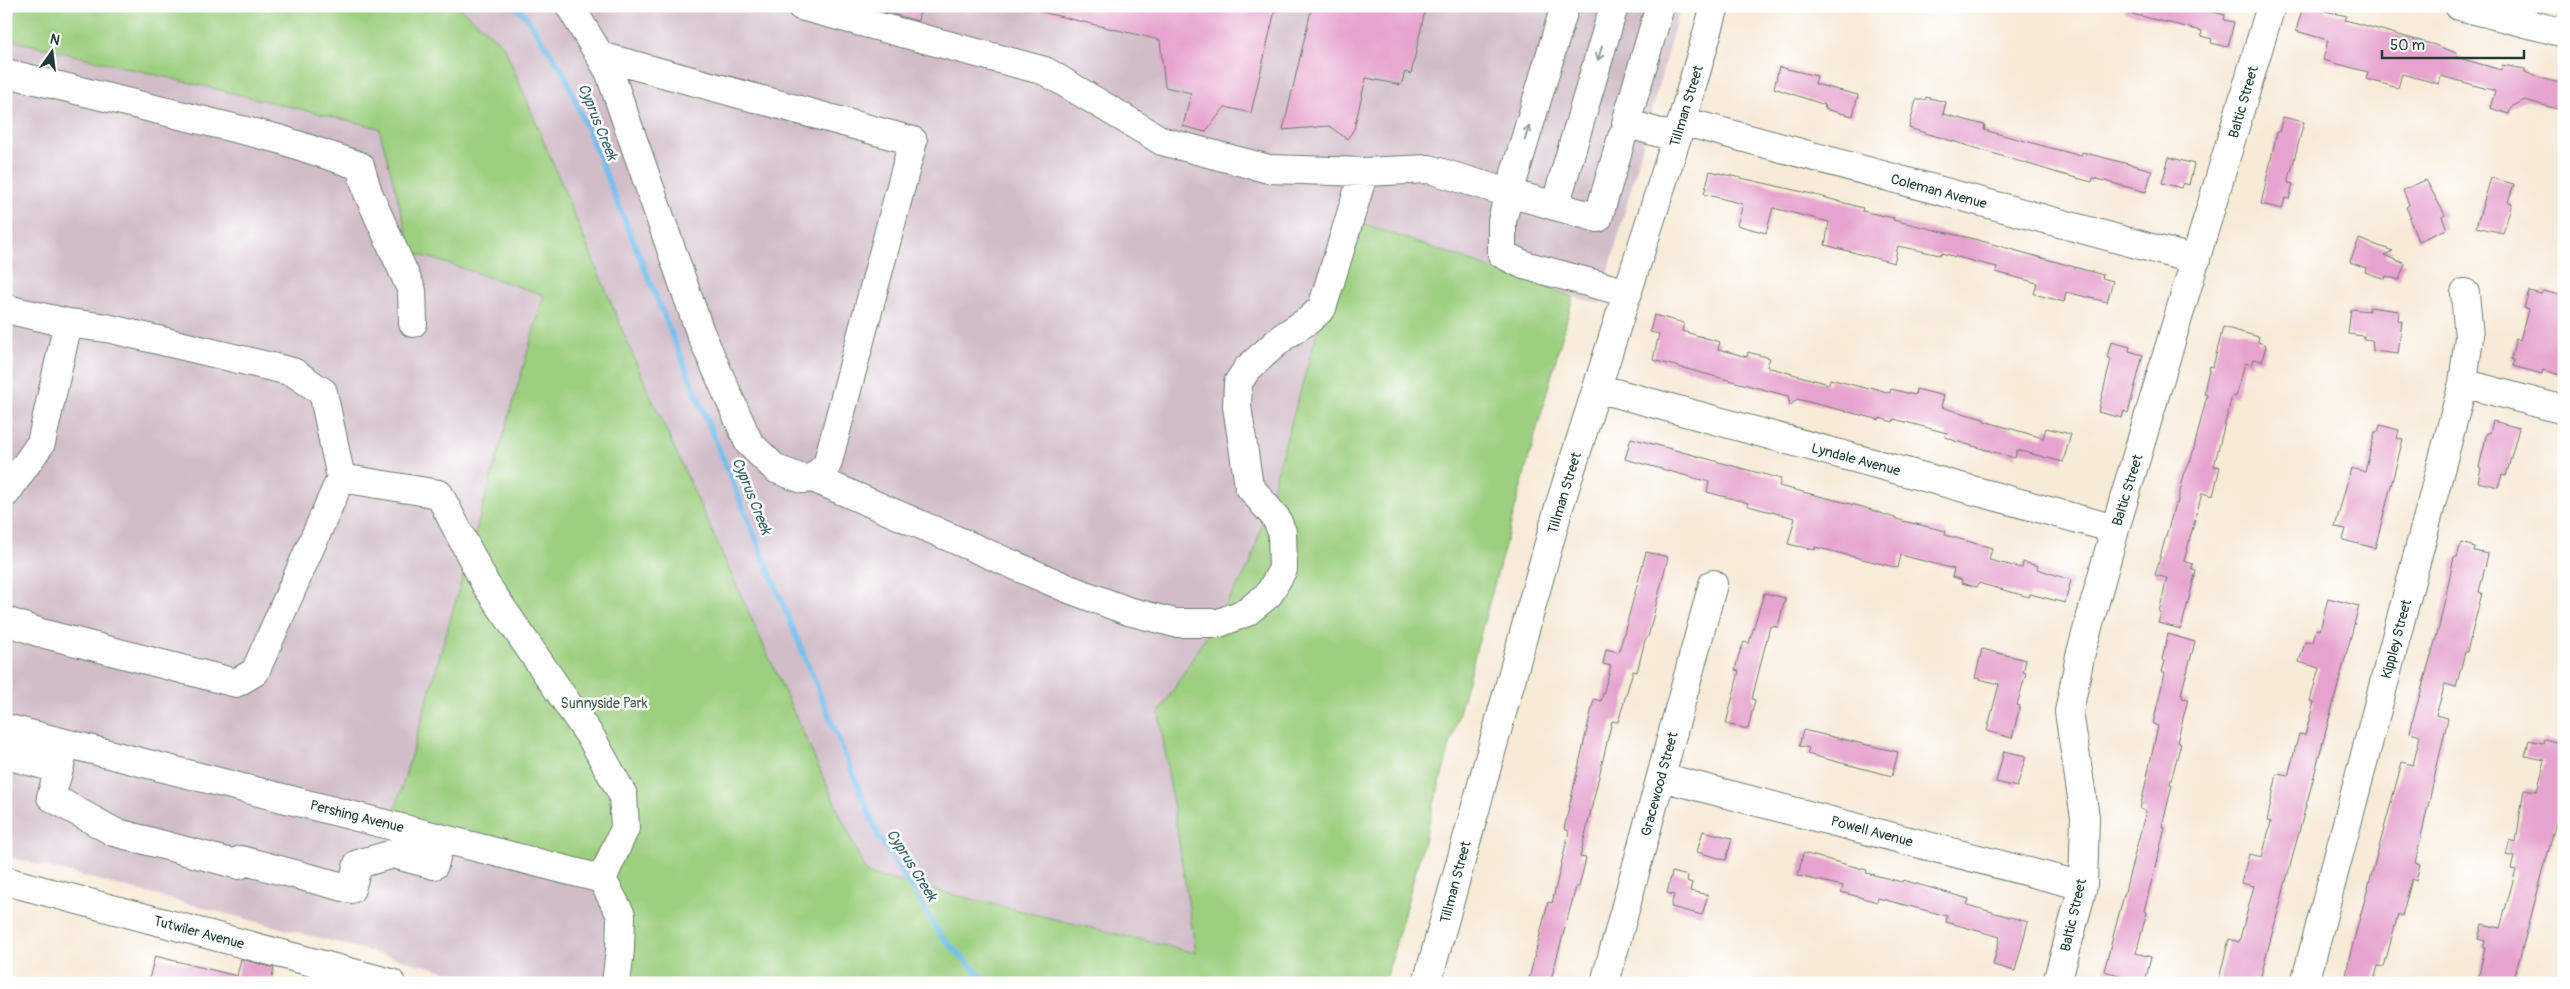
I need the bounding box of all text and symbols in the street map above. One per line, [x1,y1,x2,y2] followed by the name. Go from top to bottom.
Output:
[28,28,78,78] north arrow
[2382,28,2525,60] scale bar
[48,30,62,49] text: N
[2390,36,2425,55] text: 50 m
[1595,45,1605,61] one-way arrow
[1666,63,1707,149] street label: Tillman Street
[2225,64,2262,140] street label: Baltic Street
[574,81,622,165] water label: Cyprus Creek
[1523,126,1533,142] one-way arrow
[1889,170,1989,212] street label: Coleman Avenue
[1809,439,1902,480] street label: Lyndale Avenue
[1544,450,1585,536] street label: Tillman Street
[2109,452,2147,528] street label: Baltic Street
[728,455,776,539] water label: Cyprus Creek
[2378,597,2415,681] street label: Kippley Street
[561,695,648,712] park label: Sunnyside Park
[1637,730,1682,838] street label: Gracewood Street
[308,797,406,836] street label: Pershing Avenue
[1829,812,1915,851] street label: Powell Avenue
[882,826,942,906] water label: Cyprus Creek
[1436,839,1475,925] street label: Tillman Street
[2057,877,2090,953] street label: Baltic Street
[152,912,246,953] street label: Tutwiler Avenue

